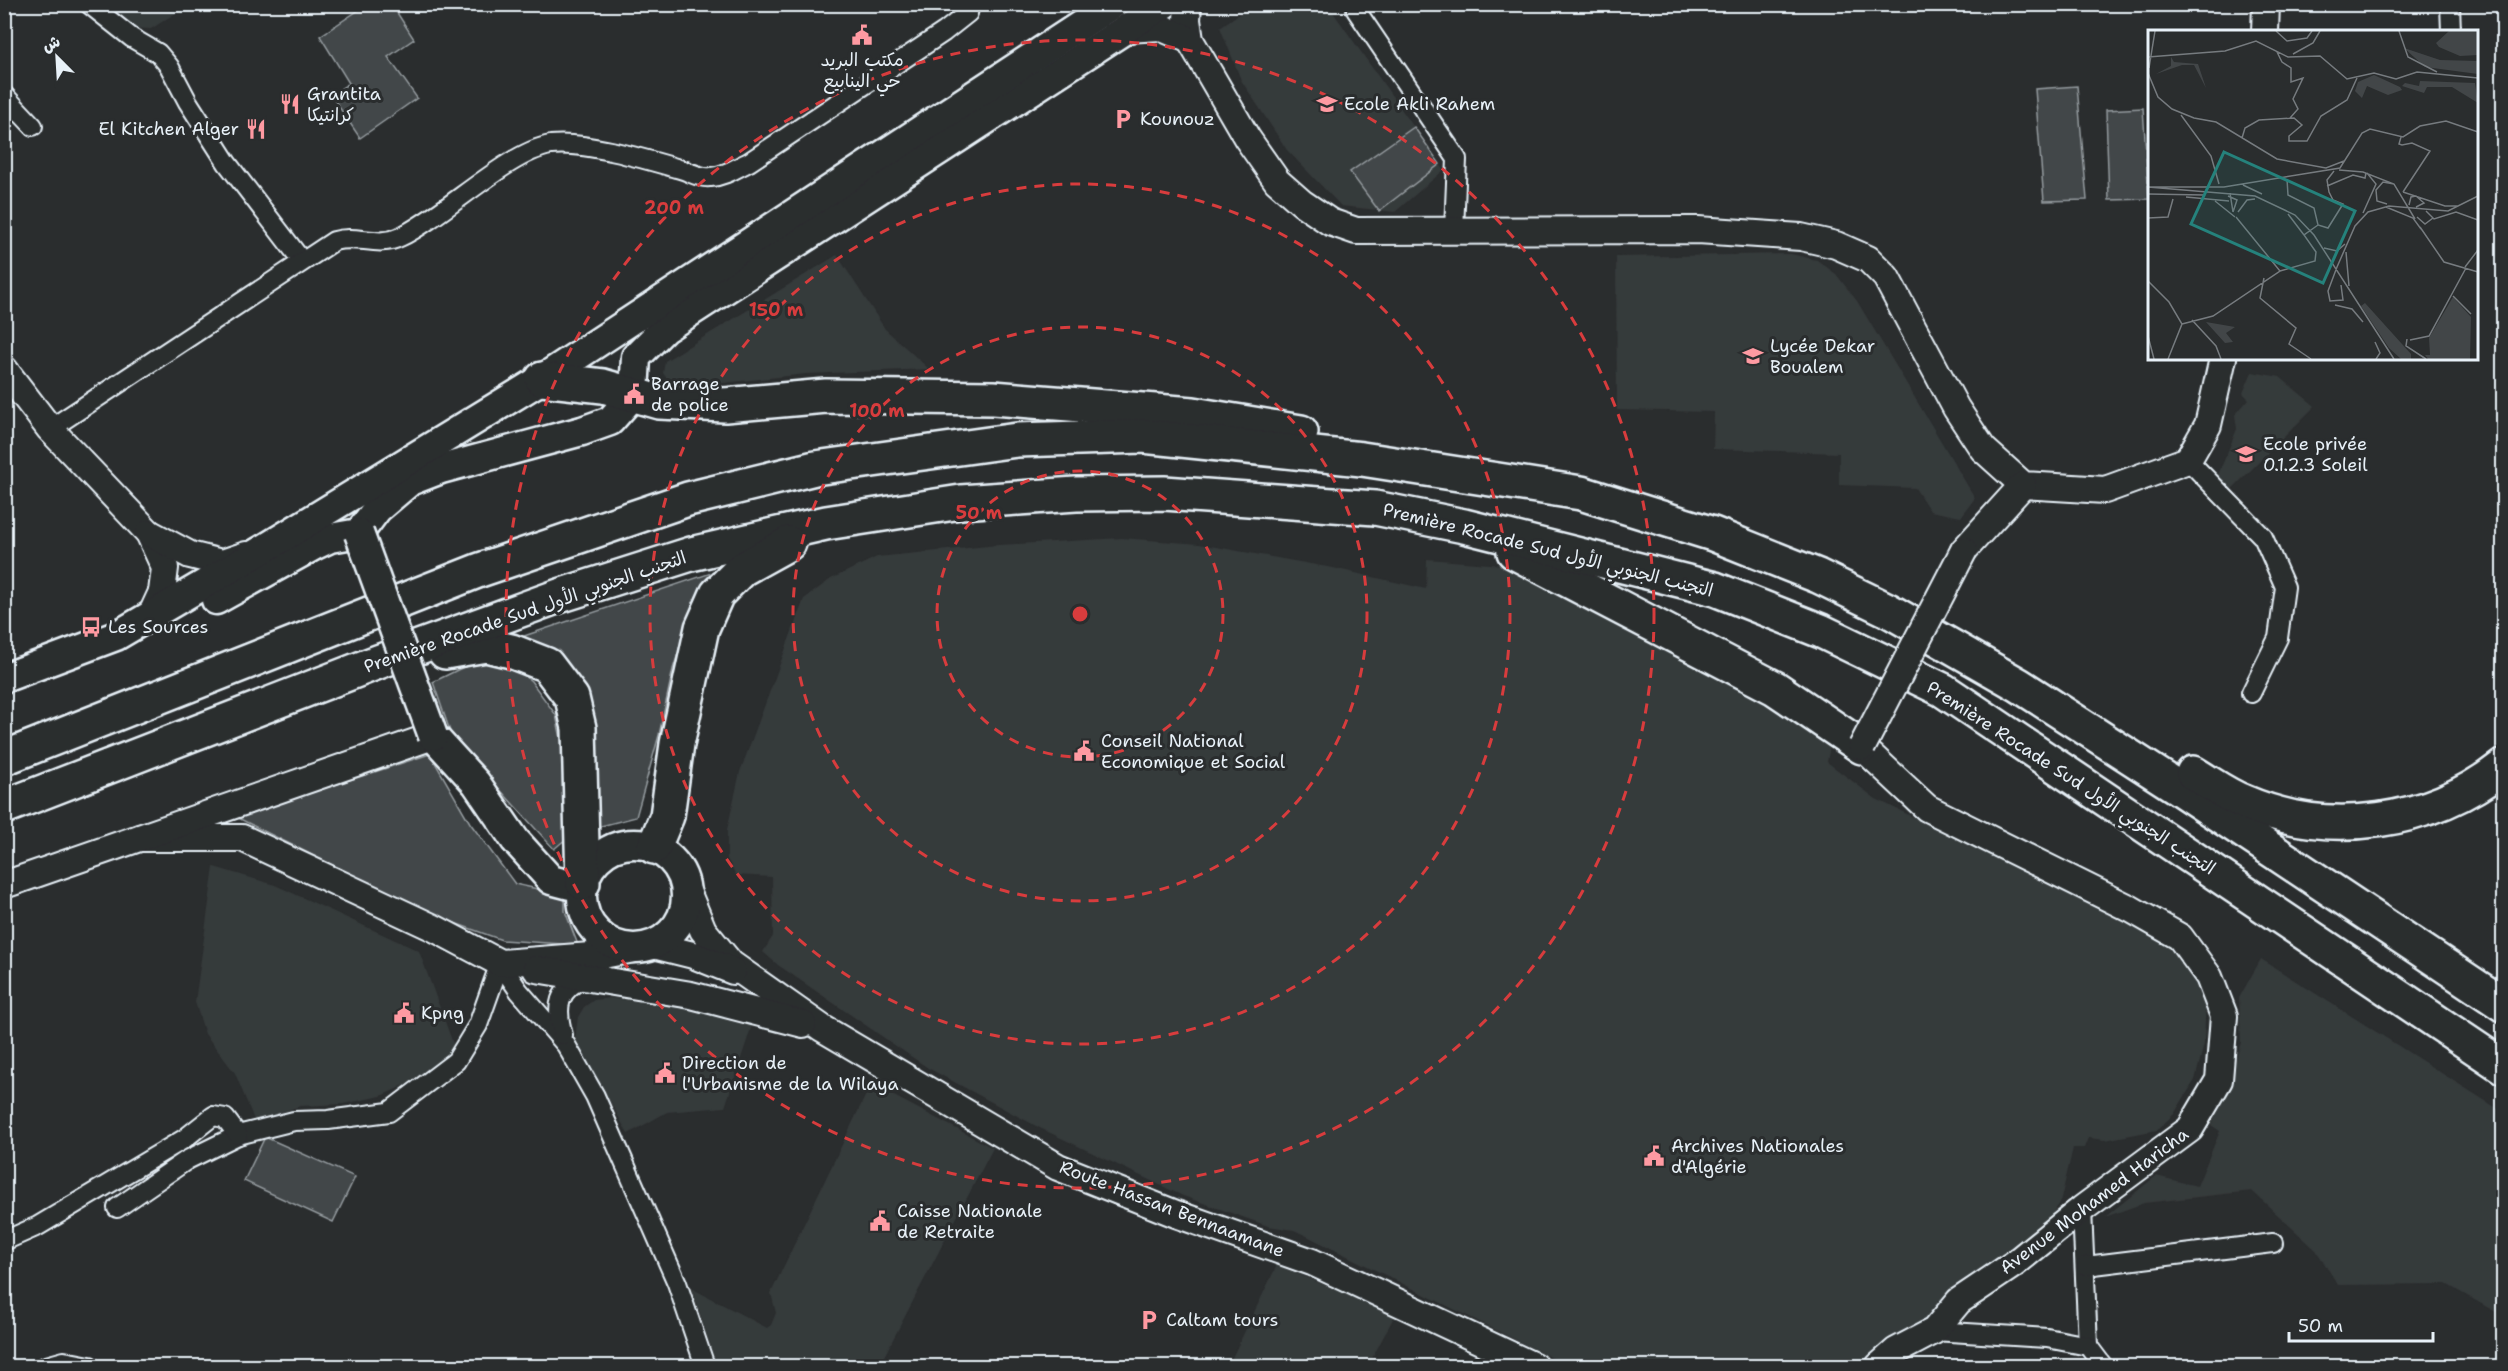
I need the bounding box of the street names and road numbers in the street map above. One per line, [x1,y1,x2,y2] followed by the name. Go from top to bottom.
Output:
[1379,497,1716,607] street label: Première Rocade Sud التجنب الجنوبي الأول
[361,545,691,682] street label: Première Rocade Sud التجنب الجنوبي الأول
[1920,675,2220,884] street label: Première Rocade Sud التجنب الجنوبي الأول
[1995,1122,2193,1280] street label: Avenue Mohamed Haricha
[1056,1155,1288,1263] street label: Route Hassan Bennaamane

